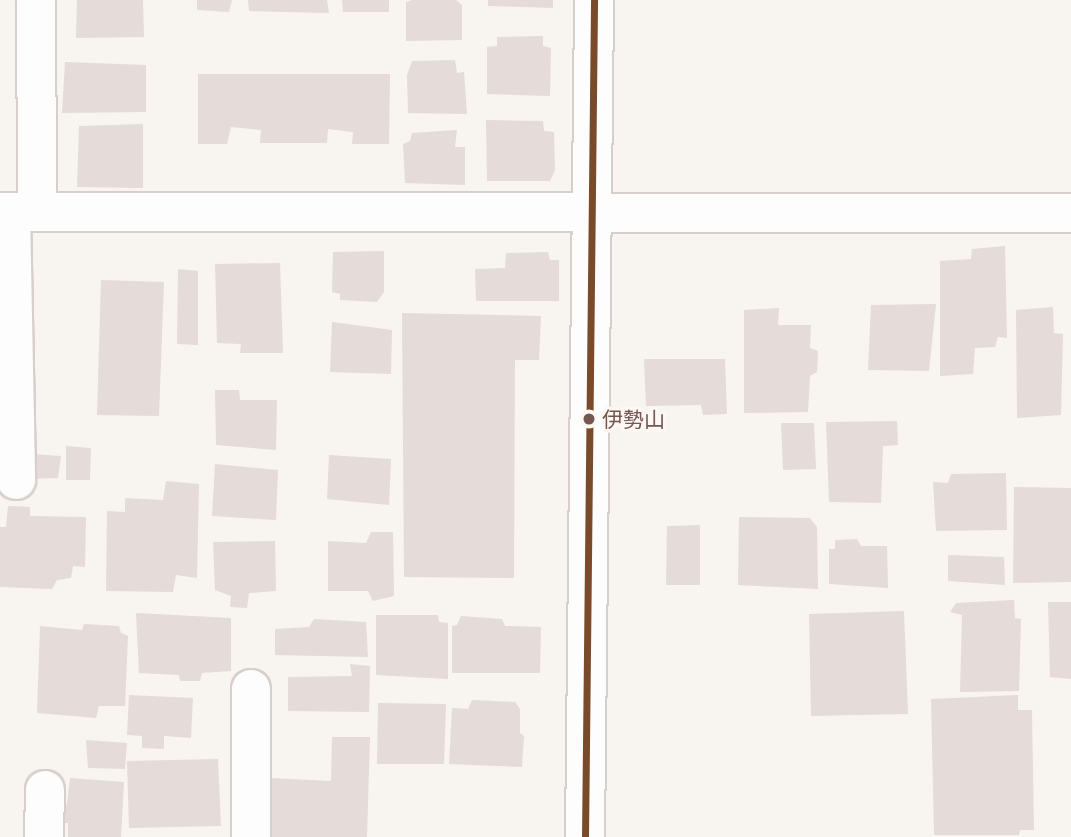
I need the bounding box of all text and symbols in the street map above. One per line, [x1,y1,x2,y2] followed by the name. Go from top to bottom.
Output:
[602,406,665,432] place label: 伊勢山
[582,412,596,426] marker: 伊勢山

